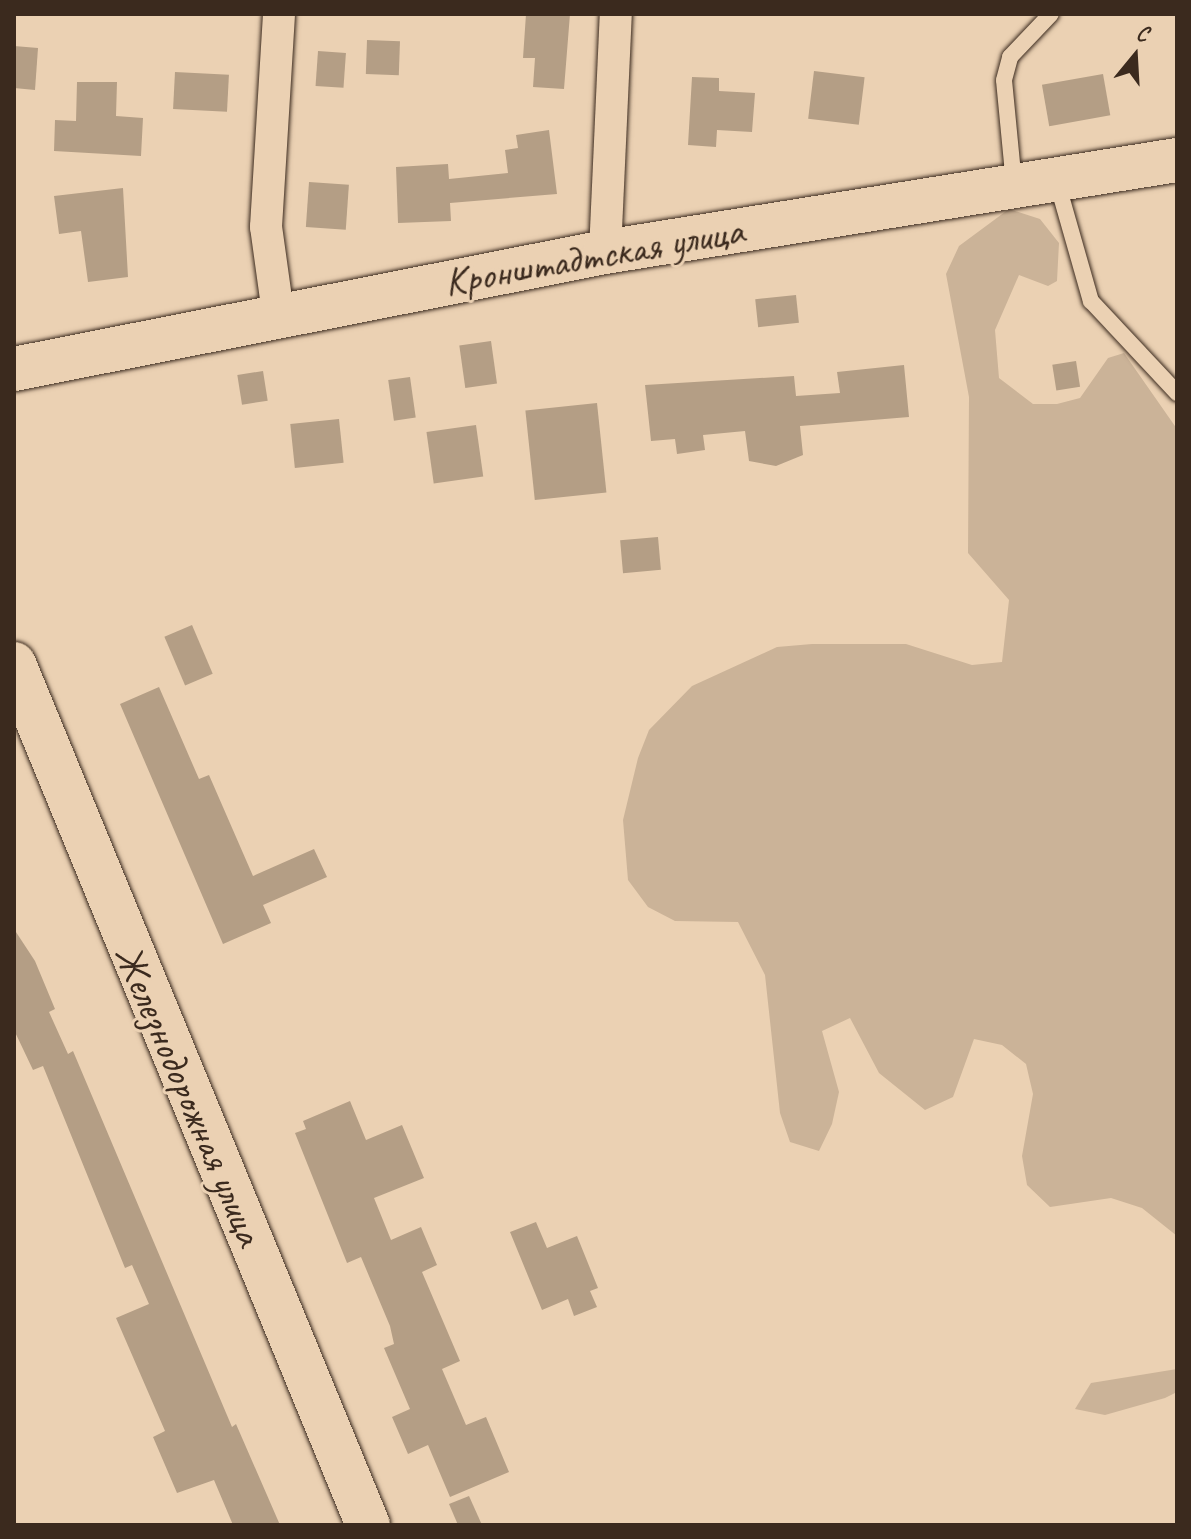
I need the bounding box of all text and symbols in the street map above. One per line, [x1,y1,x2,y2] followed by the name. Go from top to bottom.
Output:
[1095,16,1175,96] north arrow
[1133,18,1152,48] text: С
[440,206,748,306] street label: Кронштадтская улица
[103,936,275,1254] street label: Железнодорожная улица

